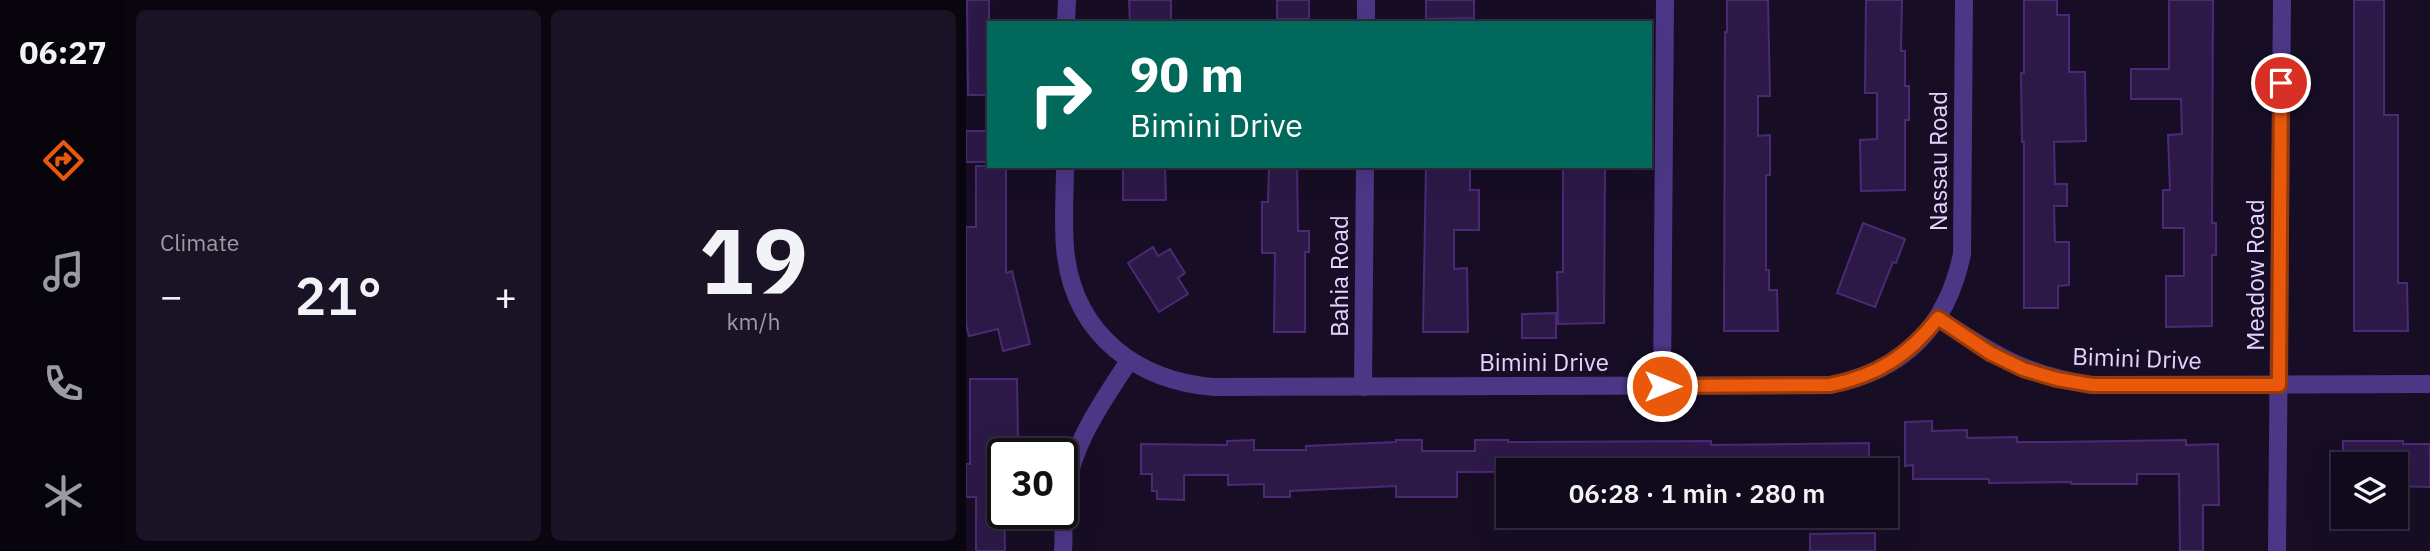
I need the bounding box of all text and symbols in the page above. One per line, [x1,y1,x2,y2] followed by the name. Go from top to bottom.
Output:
[19,31,107,73] text: 06:27
[1130,42,1244,105] text: 90 m
[1015,49,1106,140] icon: right
[2251,53,2311,113] pin
[2262,64,2300,102] icon: arrive
[1922,91,1954,231] street label: Nassau Road
[1130,104,1303,146] text: Bimini Drive
[39,136,88,185] icon: directions
[2239,199,2271,351] street label: Meadow Road
[699,201,808,319] text: 19
[1323,215,1355,337] street label: Bahia Road
[160,227,239,257] text: Climate
[39,247,88,296] icon: music
[295,262,382,329] text: 21°
[160,271,183,320] text: −
[494,271,517,320] text: +
[726,306,781,336] text: km/h
[2072,340,2202,376] street label: Bimini Drive
[1479,346,1609,378] street label: Bimini Drive
[1625,349,1699,423] position arrow
[39,359,88,408] icon: phone
[987,438,1078,529] speed limit sign: 30
[2331,452,2408,529] map controls
[2331,452,2408,529] button: layers
[39,471,88,520] icon: climate
[1569,476,1825,510] text: 06:28 · 1 min · 280 m

